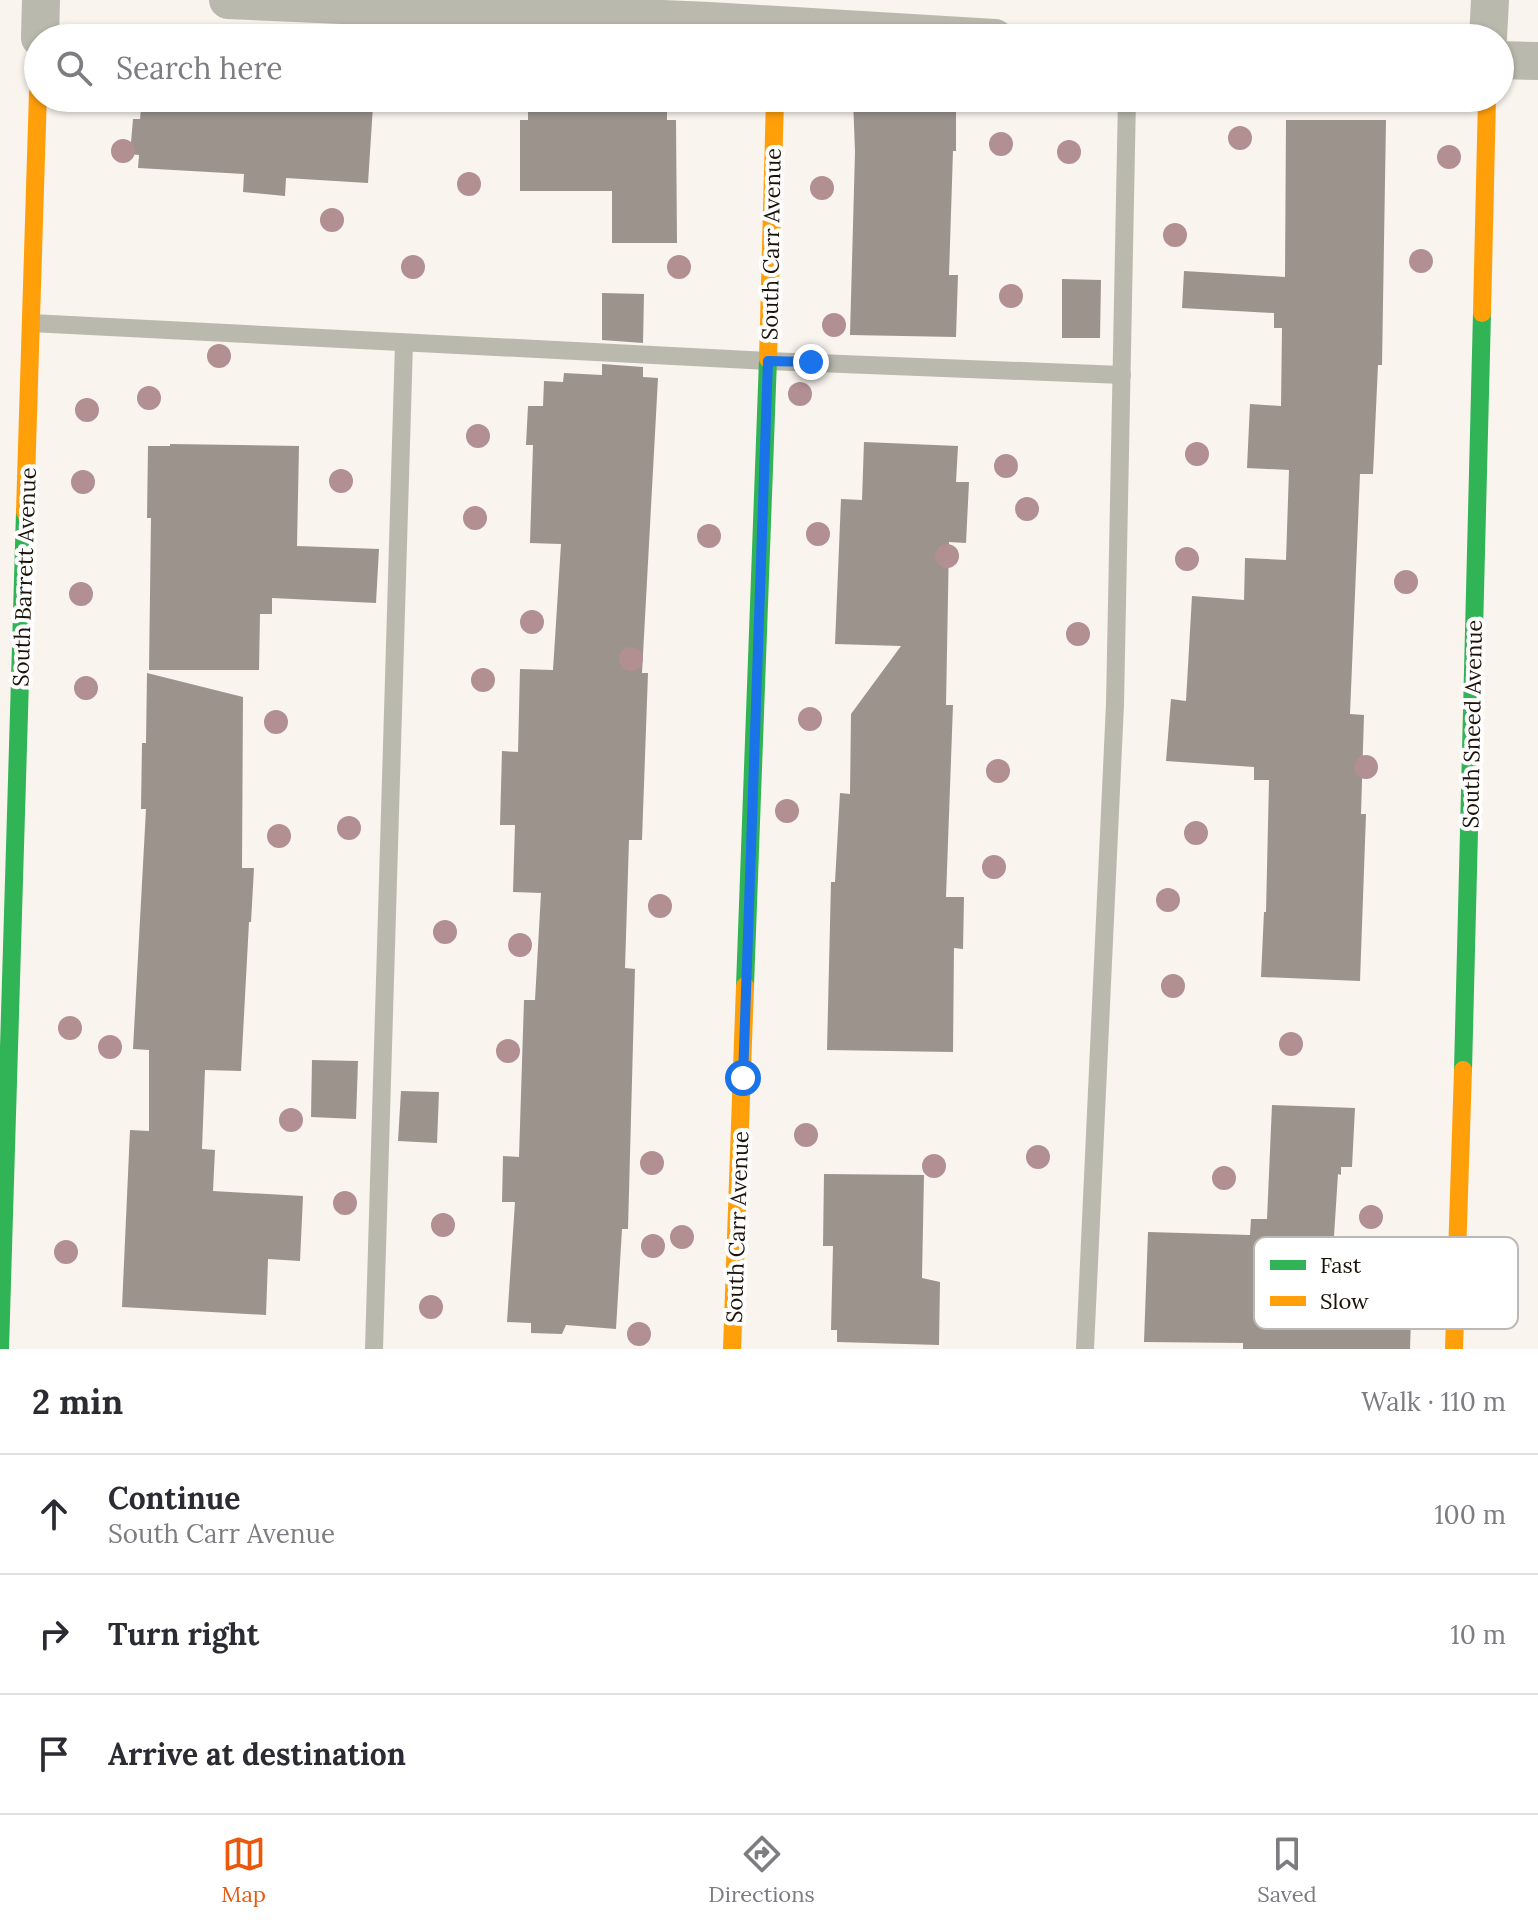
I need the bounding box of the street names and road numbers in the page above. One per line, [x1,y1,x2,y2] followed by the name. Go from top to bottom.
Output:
[755,148,787,340] street label: South Carr Avenue
[6,467,42,687] street label: South Barrett Avenue
[1456,619,1488,829] street label: South Sneed Avenue
[720,1130,754,1324] street label: South Carr Avenue

